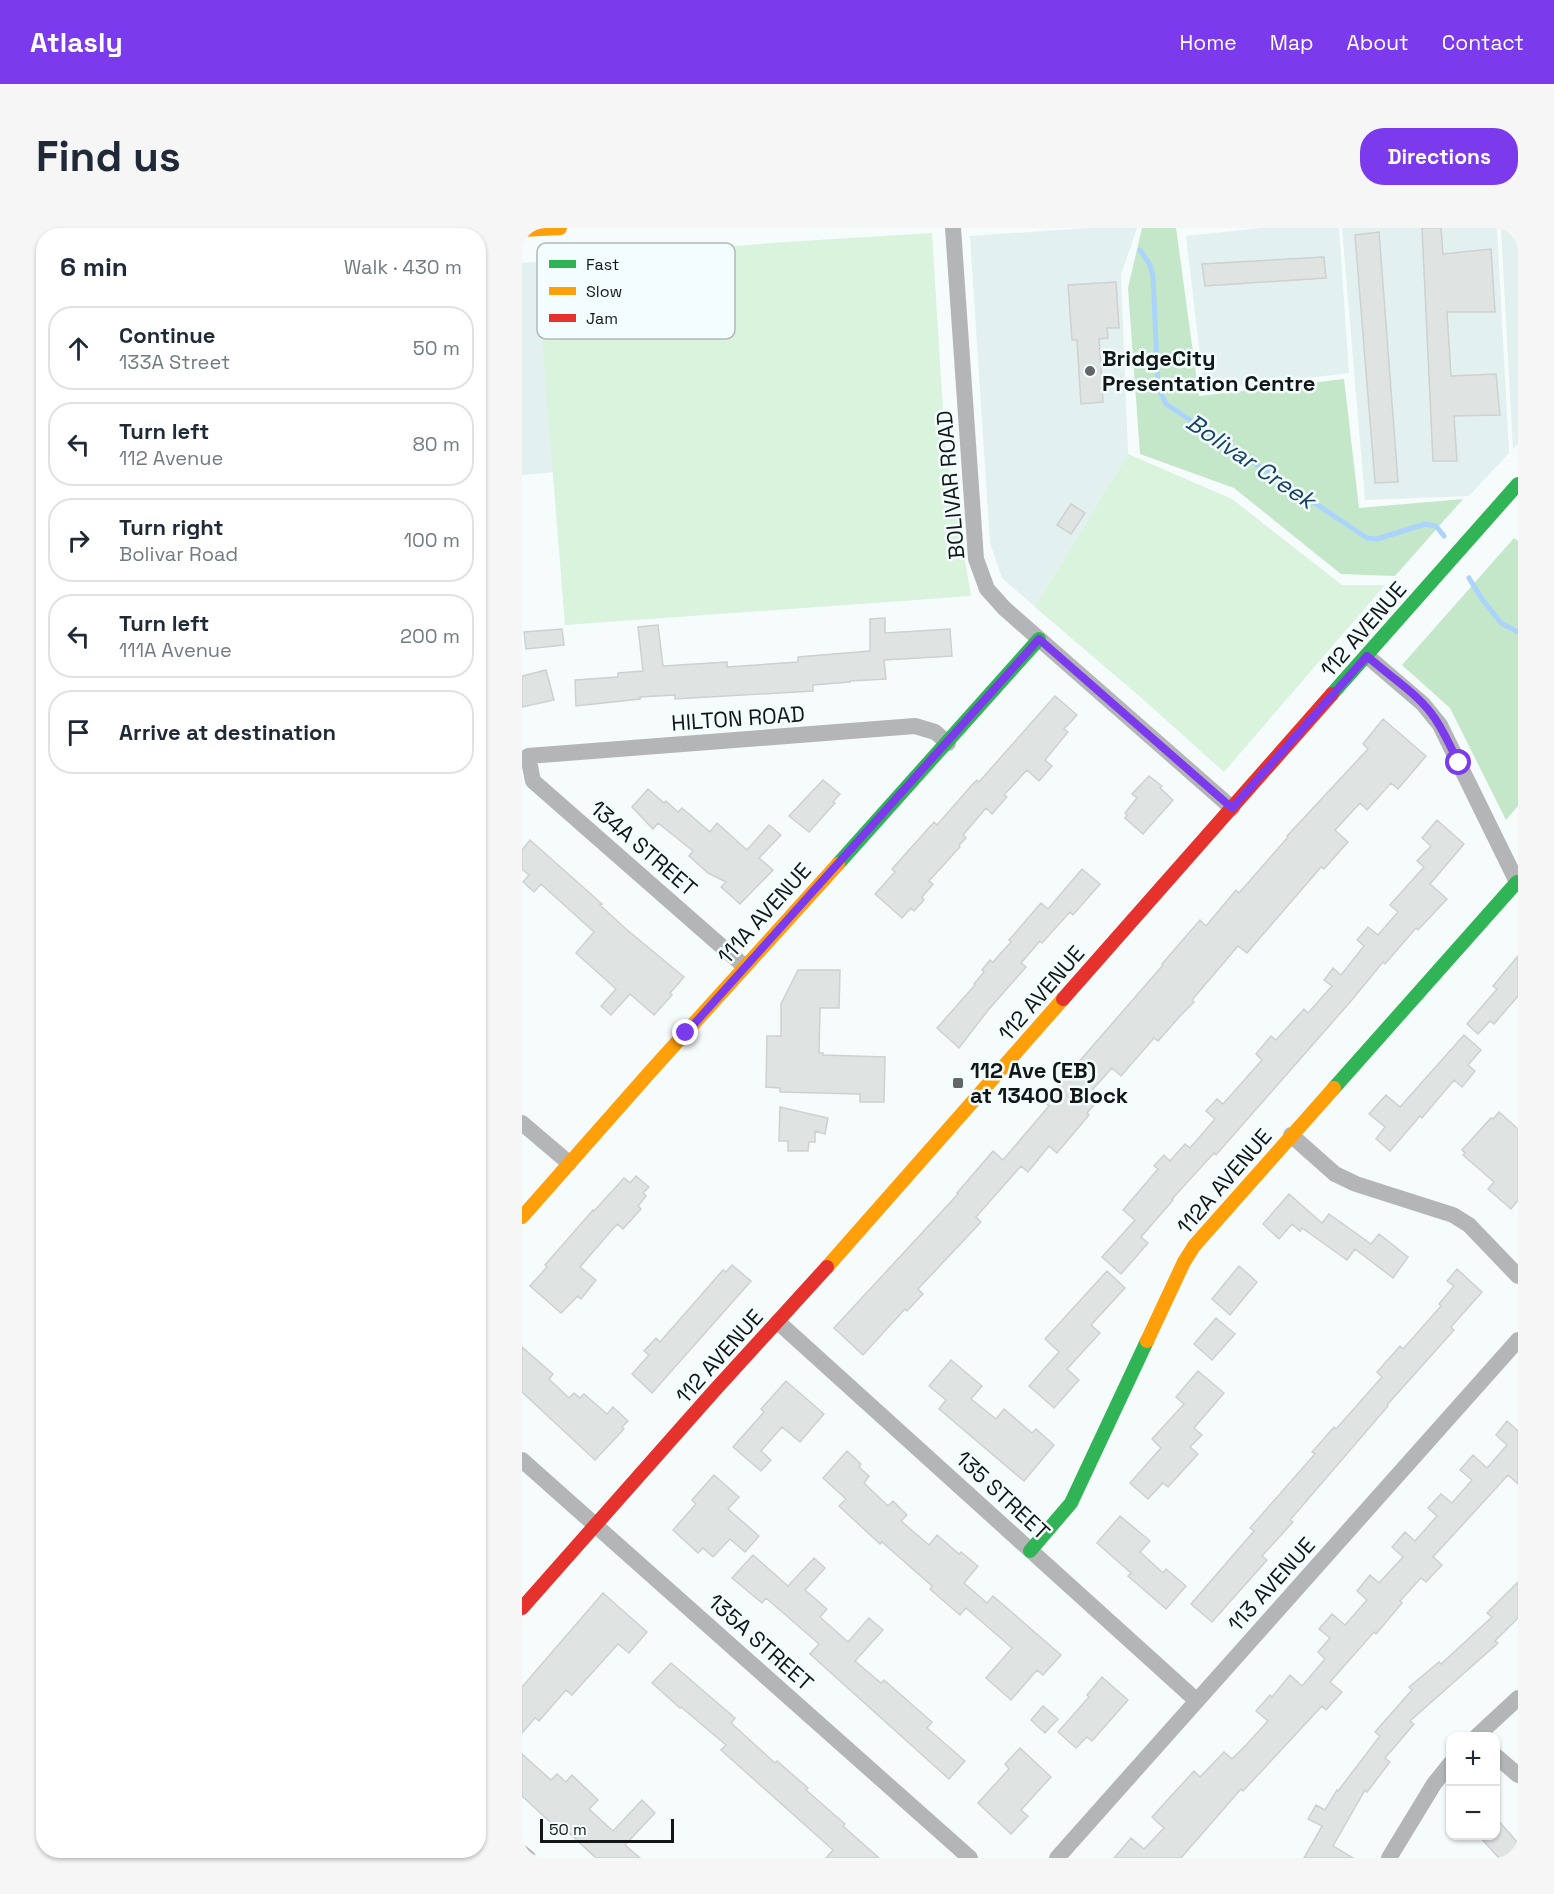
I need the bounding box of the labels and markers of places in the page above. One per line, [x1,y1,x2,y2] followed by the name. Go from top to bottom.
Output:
[1102,344,1315,397] place label: BridgeCity Presentation Centre
[1083,364,1097,378] marker: BridgeCity Presentation Centre
[970,1056,1129,1109] place label: 112 Ave (EB) at 13400 Block
[951,1076,965,1090] marker: 112 Ave (EB) at 13400 Block

